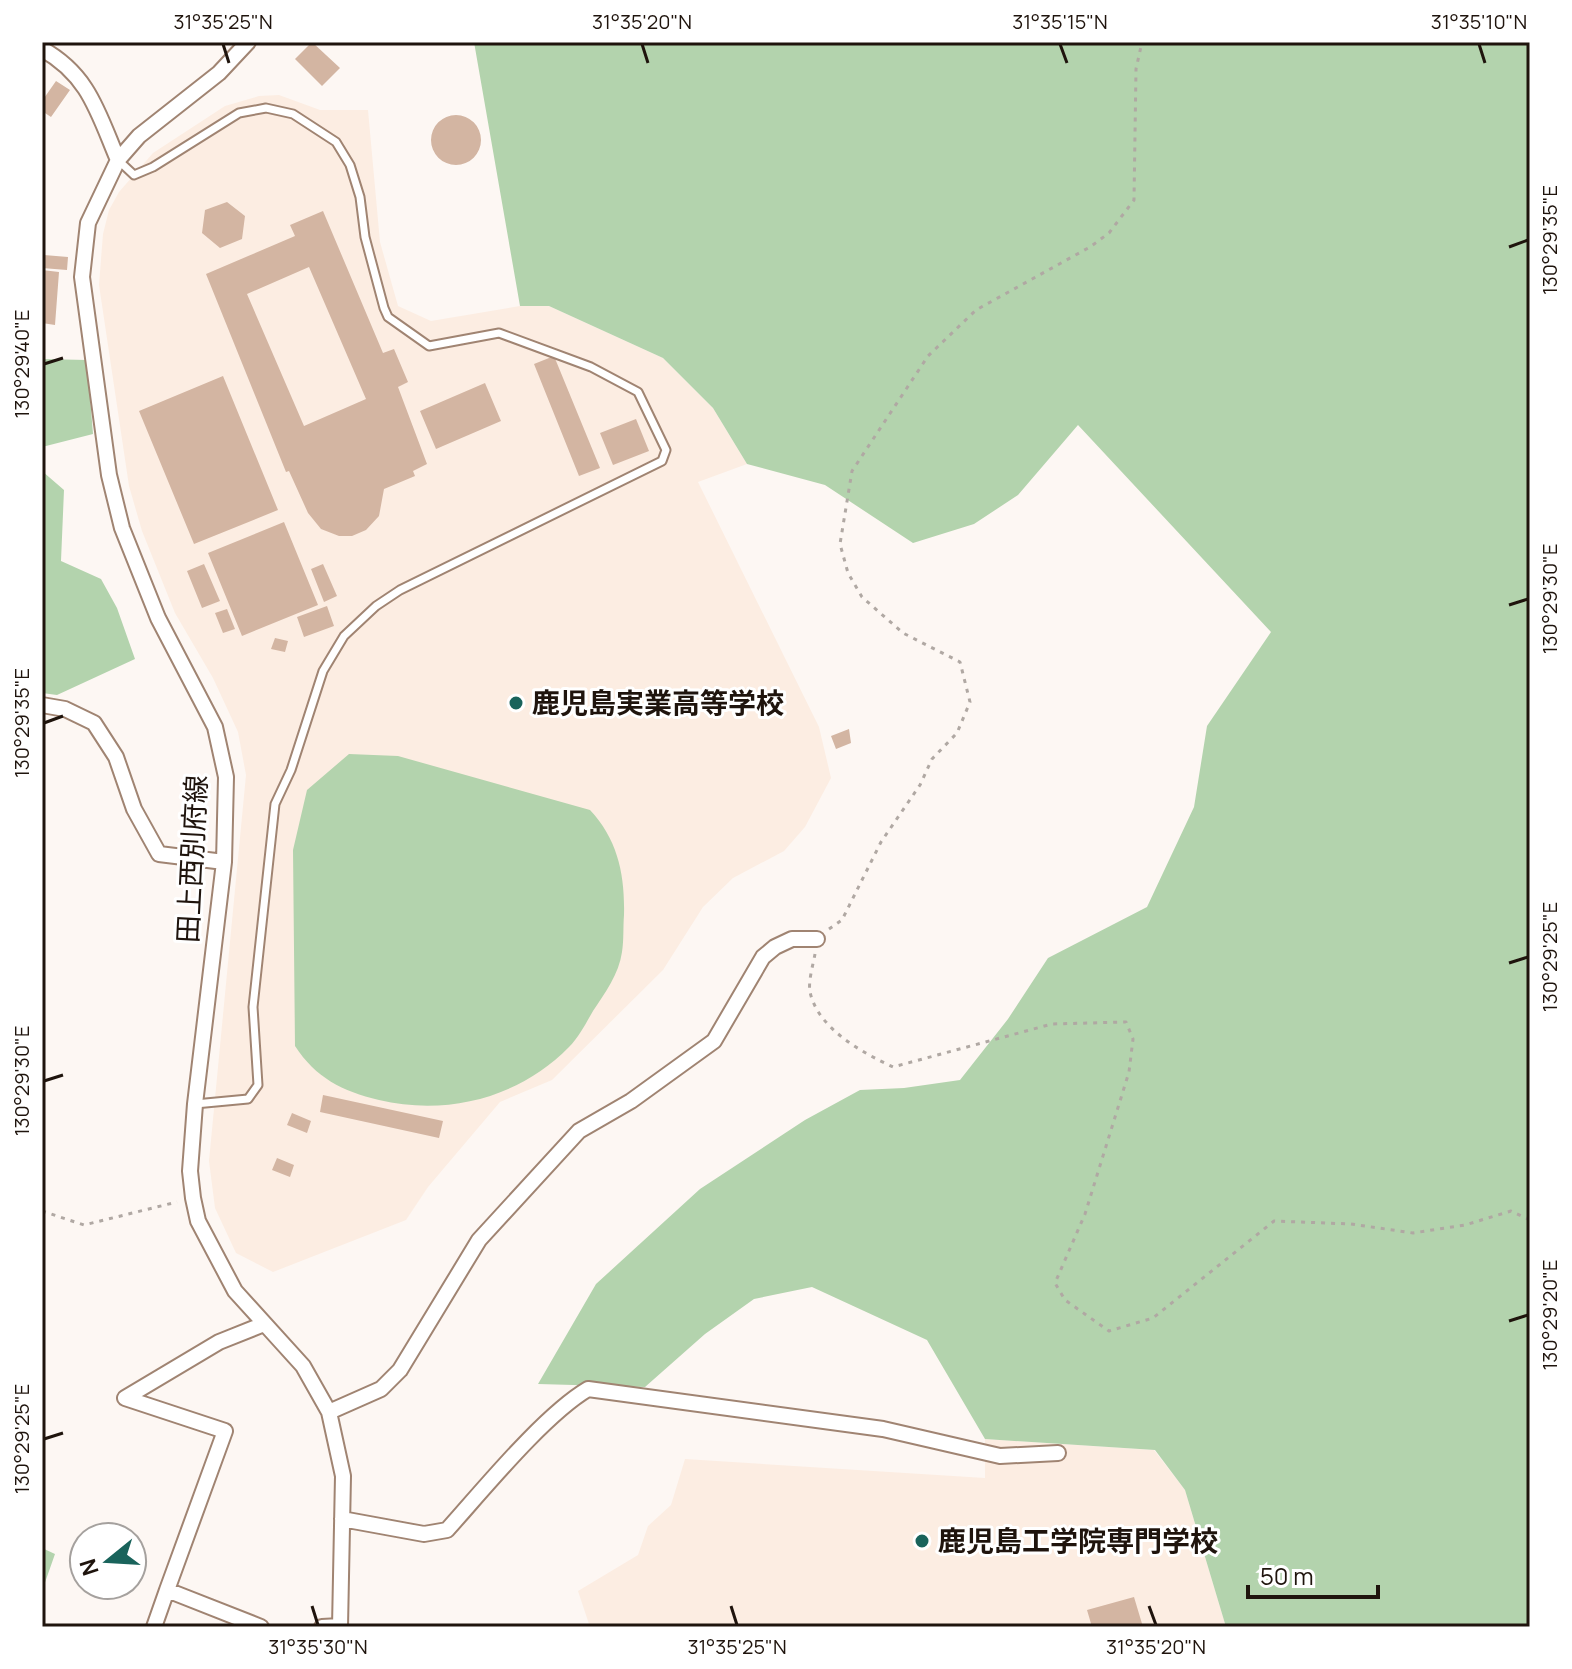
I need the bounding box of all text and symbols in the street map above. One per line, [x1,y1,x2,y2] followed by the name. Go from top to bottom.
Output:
[173,8,273,35] text: 31°35'25"N
[592,8,692,35] text: 31°35'20"N
[1012,8,1108,35] text: 31°35'15"N
[1431,8,1527,35] text: 31°35'10"N
[1536,185,1563,295] text: 130°29'35"E
[8,310,35,418] text: 130°29'40"E
[1536,544,1563,654] text: 130°29'30"E
[8,668,35,778] text: 130°29'35"E
[532,683,784,721] place label: 鹿児島実業高等学校
[507,694,525,712] marker: 鹿児島実業高等学校
[168,774,214,944] street label: 田上西別府線
[1536,902,1563,1012] text: 130°29'25"E
[8,1026,35,1136] text: 130°29'30"E
[1536,1260,1563,1370] text: 130°29'20"E
[8,1384,35,1494] text: 130°29'25"E
[68,1521,148,1601] north arrow
[938,1521,1218,1559] place label: 鹿児島工学院専門学校
[913,1532,931,1550] marker: 鹿児島工学院専門学校
[1248,1549,1378,1599] scale bar
[72,1555,106,1579] text: N
[1260,1559,1314,1592] text: 50 m
[268,1633,368,1660] text: 31°35'30"N
[687,1633,787,1660] text: 31°35'25"N
[1106,1633,1206,1660] text: 31°35'20"N

